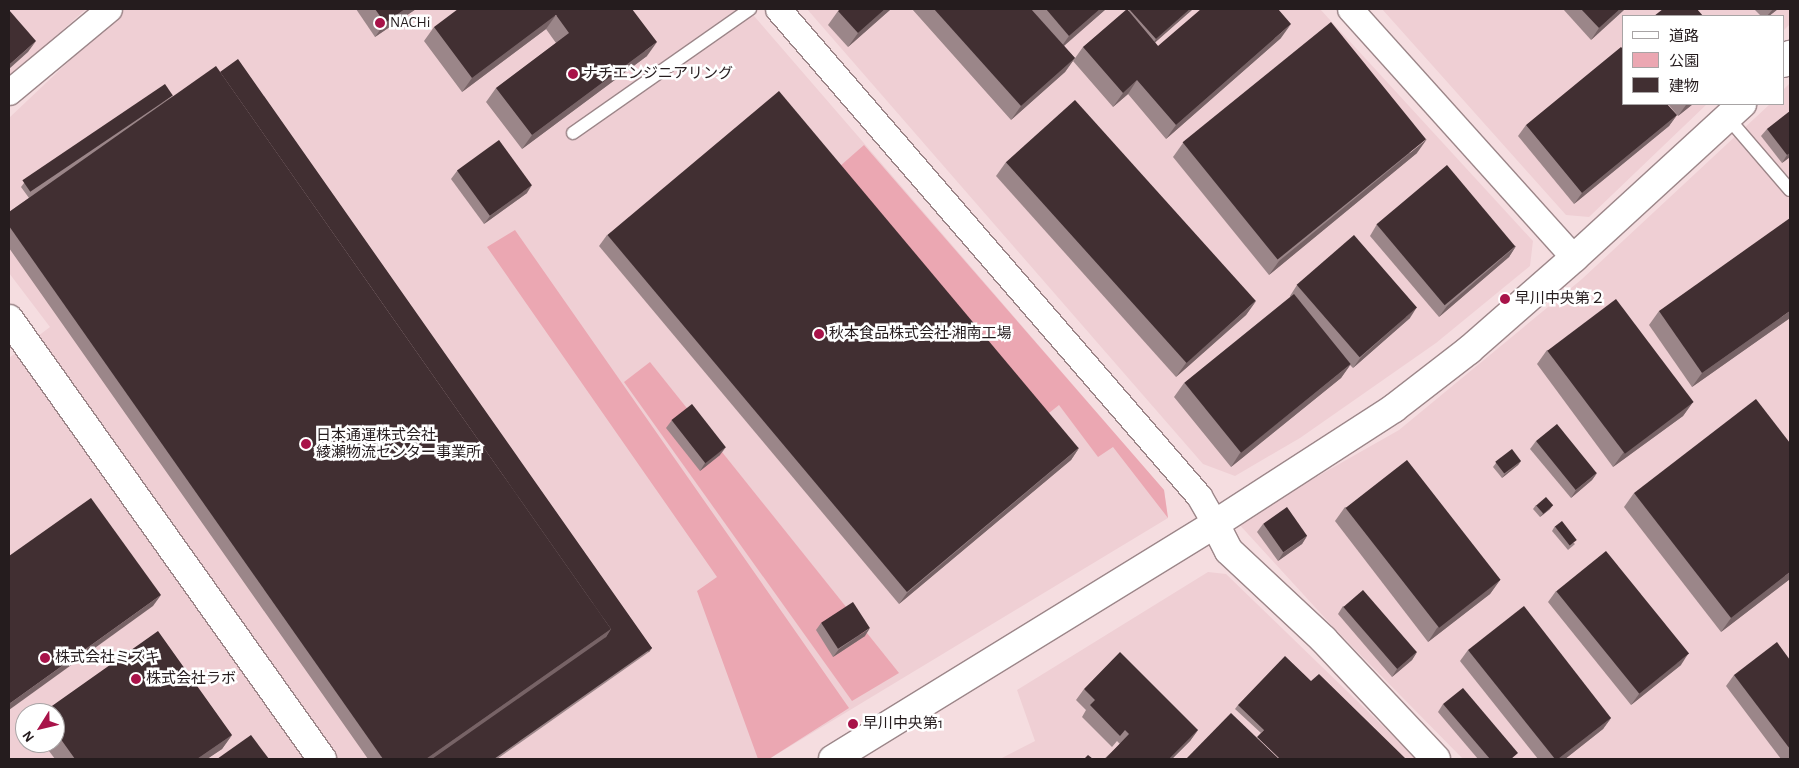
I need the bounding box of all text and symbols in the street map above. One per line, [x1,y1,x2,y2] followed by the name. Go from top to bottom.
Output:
[390,14,430,32] place label: NACHi
[1622,15,1784,105] legend
[374,17,386,29] marker: NACHi
[1669,29,1699,44] text: 道路
[1669,54,1699,69] text: 公園
[583,65,733,83] place label: ナチエンジニアリング
[567,68,579,80] marker: ナチエンジニアリング
[1669,79,1699,94] text: 建物
[1515,290,1605,308] place label: 早川中央第２
[1499,293,1511,305] marker: 早川中央第２
[829,325,1011,343] place label: 秋本食品株式会社 湘南工場
[813,328,825,340] marker: 秋本食品株式会社 湘南工場
[316,426,481,461] place label: 日本通運株式会社 綾瀬物流センター事業所
[300,438,312,450] marker: 日本通運株式会社 綾瀬物流センター事業所
[55,649,160,667] place label: 株式会社ミズキ
[39,652,51,664] marker: 株式会社ミズキ
[146,670,236,688] place label: 株式会社ラボ
[130,673,142,685] marker: 株式会社ラボ
[15,703,65,753] north arrow
[863,715,943,733] place label: 早川中央第1
[847,718,859,730] marker: 早川中央第1
[20,728,37,744] text: N

